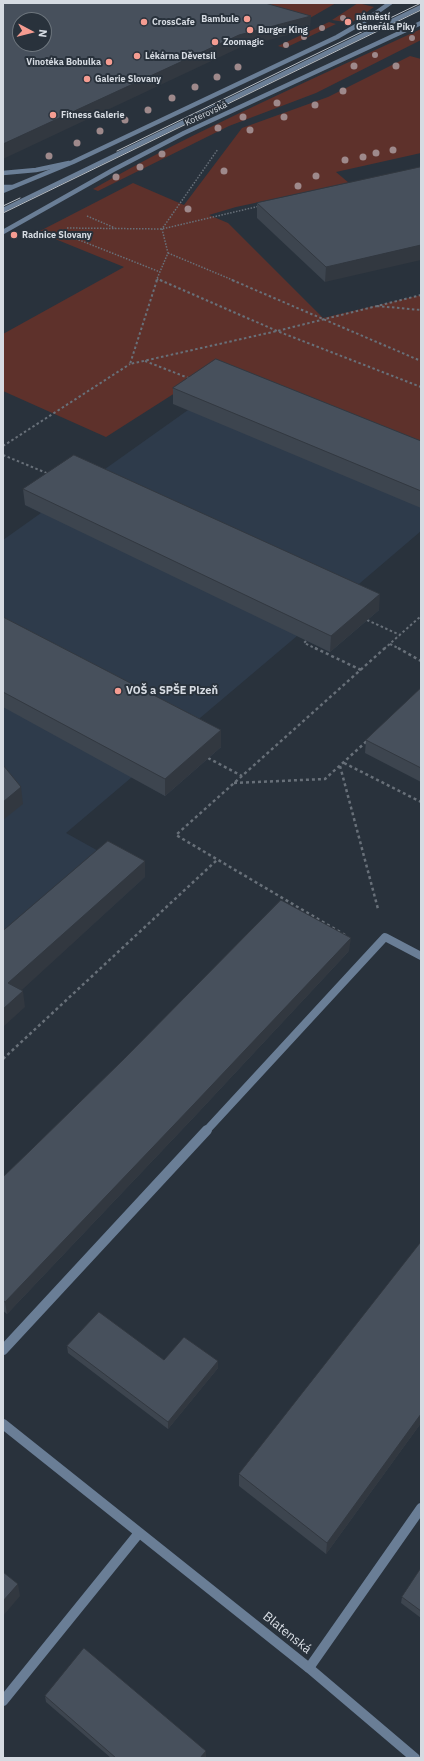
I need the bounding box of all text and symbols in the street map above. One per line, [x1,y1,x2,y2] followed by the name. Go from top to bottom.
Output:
[12,12,52,52] north arrow
[356,12,415,33] place label: náměstí Generála Píky
[201,14,239,24] place label: Bambule
[242,14,252,24] marker: Bambule
[139,17,149,27] marker: CrossCafe
[152,17,195,27] place label: CrossCafe
[343,17,353,27] marker: náměstí Generála Píky
[245,25,255,35] marker: Burger King
[258,25,308,35] place label: Burger King
[35,29,50,38] text: N
[210,37,220,47] marker: Zoomagic
[223,37,264,47] place label: Zoomagic
[132,51,142,61] marker: Lékárna Děvetsil
[145,51,216,61] place label: Lékárna Děvetsil
[26,57,101,67] place label: Vinotéka Bobulka
[104,57,114,67] marker: Vinotéka Bobulka
[82,74,92,84] marker: Galerie Slovany
[95,74,161,84] place label: Galerie Slovany
[183,100,229,128] street label: Koterovská
[48,110,58,120] marker: Fitness Galerie
[61,110,124,120] place label: Fitness Galerie
[9,230,19,240] marker: Radnice Slovany
[22,230,92,240] place label: Radnice Slovany
[126,684,218,698] place label: VOŠ a SPŠE Plzeň
[113,686,123,696] marker: VOŠ a SPŠE Plzeň
[260,1609,314,1657] street label: Blatenská

